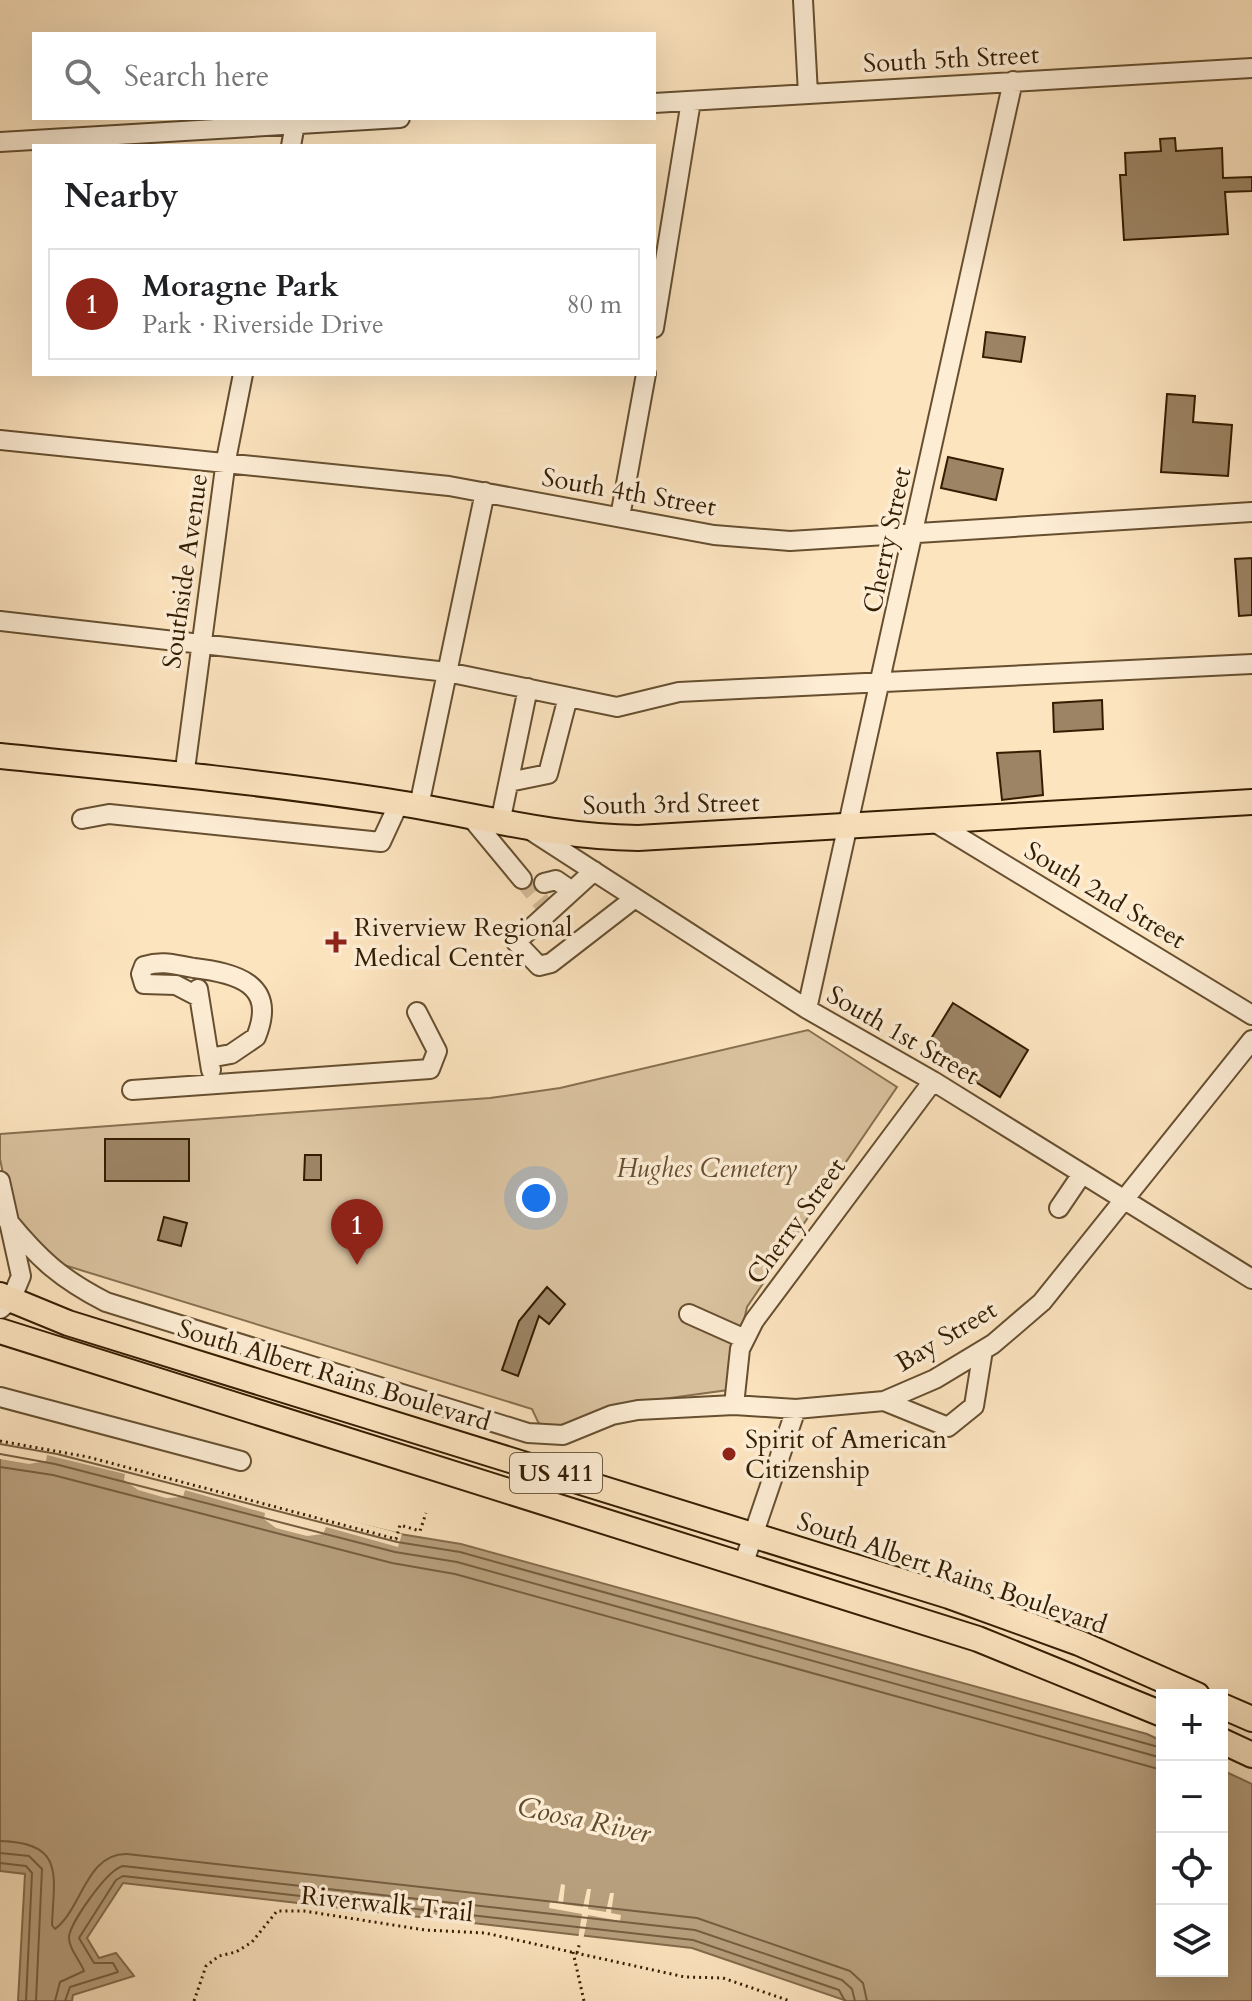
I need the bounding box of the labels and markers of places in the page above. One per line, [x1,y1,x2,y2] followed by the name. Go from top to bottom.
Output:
[354,910,573,975] place label: Riverview Regional Medical Center
[325,931,347,953] marker: Riverview Regional Medical Center
[331,1199,383,1265] pin: 1
[745,1422,947,1487] place label: Spirit of American Citizenship
[720,1445,738,1463] marker: Spirit of American Citizenship

